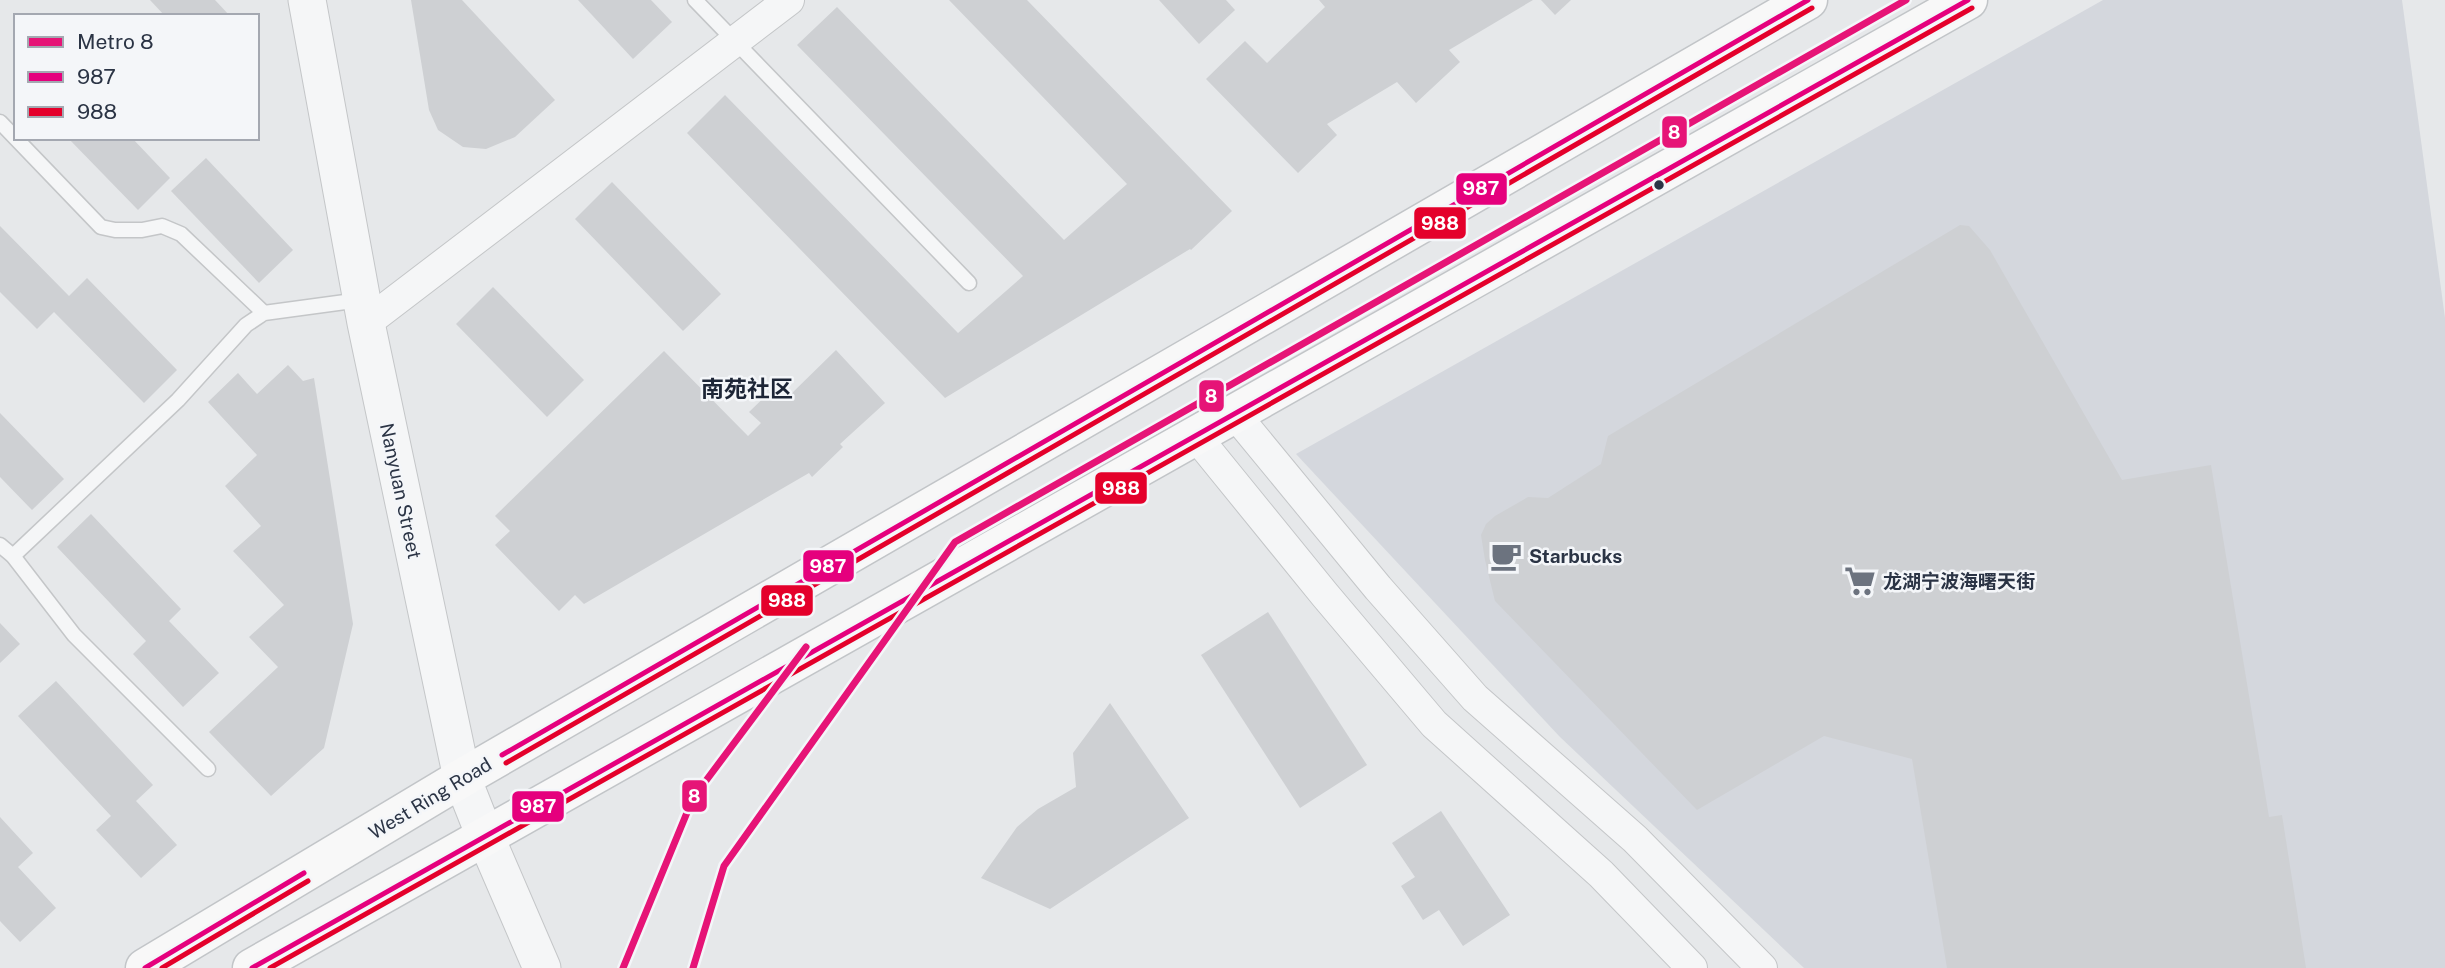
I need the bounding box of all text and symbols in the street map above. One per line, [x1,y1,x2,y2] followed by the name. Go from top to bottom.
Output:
[14,14,259,140] legend
[77,29,154,54] text: Metro 8
[77,64,116,89] text: 987
[77,99,117,124] text: 988
[1661,115,1688,149] line badge: 8
[1668,121,1680,143] text: 8
[1455,172,1508,206] line badge: 987
[1463,177,1499,199] text: 987
[1652,178,1666,192] unlabelled marker
[1413,206,1467,240] line badge: 988
[1421,212,1459,234] text: 988
[701,375,793,402] district label: 南苑社区
[1198,379,1225,413] line badge: 8
[1205,385,1217,407] text: 8
[376,421,426,561] street label: Nanyuan Street
[1094,471,1148,505] line badge: 988
[1102,477,1140,499] text: 988
[1489,539,1523,573] cafe icon: Starbucks
[1529,545,1622,567] place label: Starbucks
[802,549,855,583] line badge: 987
[810,555,846,577] text: 987
[1843,564,1877,598] supermarket icon: 龙湖宁波海曙天街
[1883,570,2035,592] place label: 龙湖宁波海曙天街
[760,584,814,617] line badge: 988
[768,589,806,611] text: 988
[365,753,495,843] street label: West Ring Road
[681,779,708,813] line badge: 8
[688,785,700,807] text: 8
[511,790,565,823] line badge: 987
[520,795,556,817] text: 987

